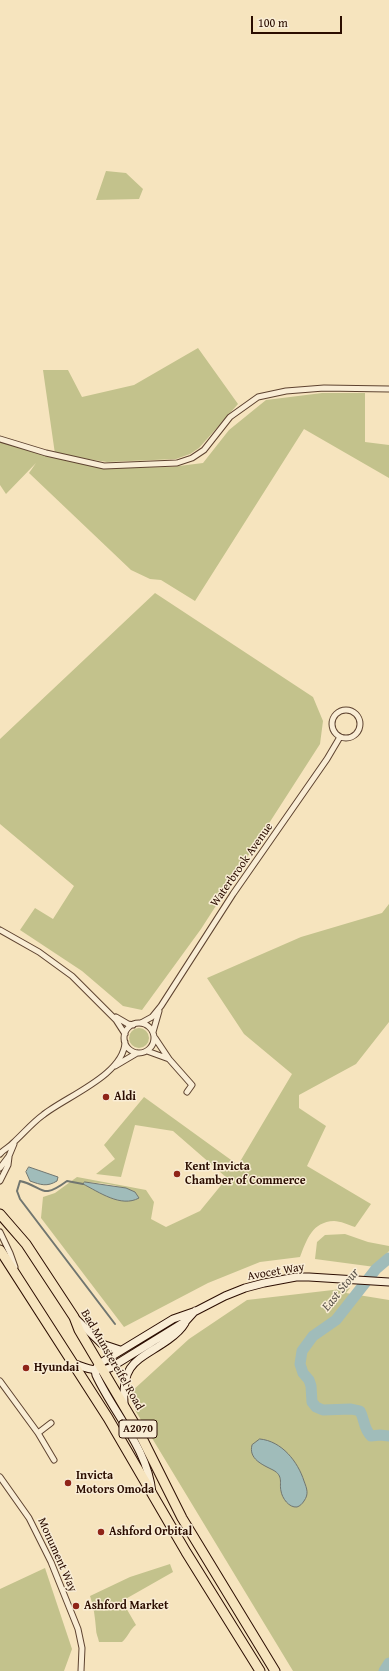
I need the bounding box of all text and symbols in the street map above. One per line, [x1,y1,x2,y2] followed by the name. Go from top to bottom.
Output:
[253,8,344,34] scale bar
[258,14,288,31] text: 100 m
[208,820,276,910] street label: Waterbrook Avenue
[114,1090,136,1104] place label: Aldi
[101,1092,111,1102] marker: Aldi
[185,1160,306,1188] place label: Kent Invicta Chamber of Commerce
[172,1169,182,1179] marker: Kent Invicta Chamber of Commerce
[246,1260,306,1284] street label: Avocet Way
[319,1265,363,1315] water label: East Stour
[77,1307,147,1413] street label: Bad Munstereifel Road
[34,1361,79,1375] place label: Hyundai
[21,1363,31,1373] marker: Hyundai
[119,1420,157,1438] road number: A2070
[76,1469,154,1497] place label: Invicta Motors Omoda
[63,1478,73,1488] marker: Invicta Motors Omoda
[34,1516,80,1594] street label: Monument Way
[109,1525,192,1539] place label: Ashford Orbital
[96,1527,106,1537] marker: Ashford Orbital
[84,1599,168,1613] place label: Ashford Market
[71,1601,81,1611] marker: Ashford Market

